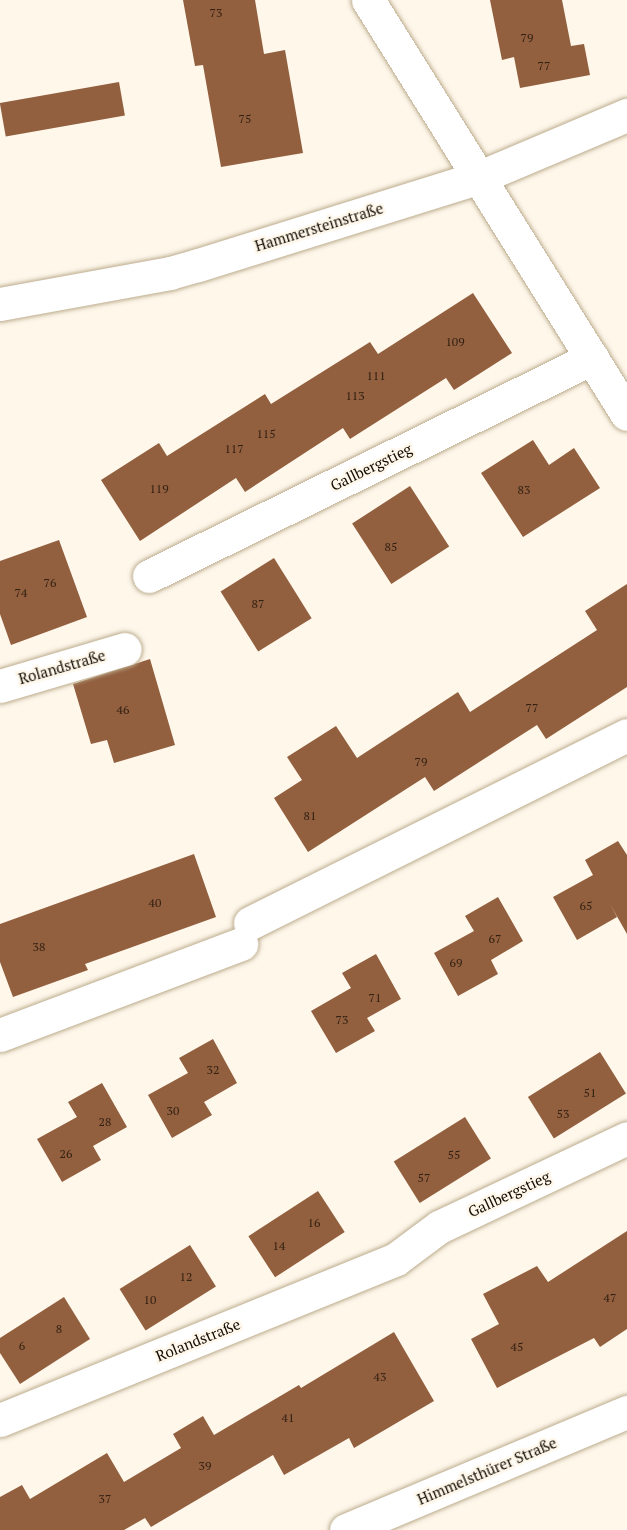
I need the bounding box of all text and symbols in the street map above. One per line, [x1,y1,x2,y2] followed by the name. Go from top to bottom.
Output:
[210,6,222,20] house number: 73
[521,31,533,45] house number: 79
[538,59,550,73] house number: 77
[239,112,251,126] house number: 75
[253,199,385,255] street label: Hammersteinstraße
[445,335,465,349] house number: 109
[366,369,386,383] house number: 111
[345,389,365,403] house number: 113
[256,427,276,441] house number: 115
[327,440,415,494] street label: Gallbergstieg
[224,442,244,456] house number: 117
[149,482,169,496] house number: 119
[518,483,530,497] house number: 83
[385,540,397,554] house number: 85
[44,576,56,590] house number: 76
[15,586,27,600] house number: 74
[252,597,264,611] house number: 87
[17,646,107,688] street label: Rolandstraße
[526,701,538,715] house number: 77
[117,703,129,717] house number: 46
[415,755,427,769] house number: 79
[304,809,316,823] house number: 81
[149,896,161,910] house number: 40
[580,899,592,913] house number: 65
[489,932,501,946] house number: 67
[33,940,45,954] house number: 38
[450,956,462,970] house number: 69
[369,991,381,1005] house number: 71
[336,1013,348,1027] house number: 73
[207,1063,219,1077] house number: 32
[584,1086,596,1100] house number: 51
[167,1104,179,1118] house number: 30
[557,1107,569,1121] house number: 53
[99,1115,111,1129] house number: 28
[60,1147,72,1161] house number: 26
[448,1148,460,1162] house number: 55
[465,1167,553,1221] street label: Gallbergstieg
[418,1171,430,1185] house number: 57
[308,1216,320,1230] house number: 16
[273,1239,285,1253] house number: 14
[180,1270,192,1284] house number: 12
[604,1291,616,1305] house number: 47
[144,1293,156,1307] house number: 10
[153,1315,243,1365] street label: Rolandstraße
[56,1322,62,1336] house number: 8
[19,1339,25,1353] house number: 6
[511,1340,523,1354] house number: 45
[374,1370,386,1384] house number: 43
[282,1411,294,1425] house number: 41
[415,1433,559,1509] street label: Himmelsthürer Straße
[199,1459,211,1473] house number: 39
[99,1492,111,1506] house number: 37

